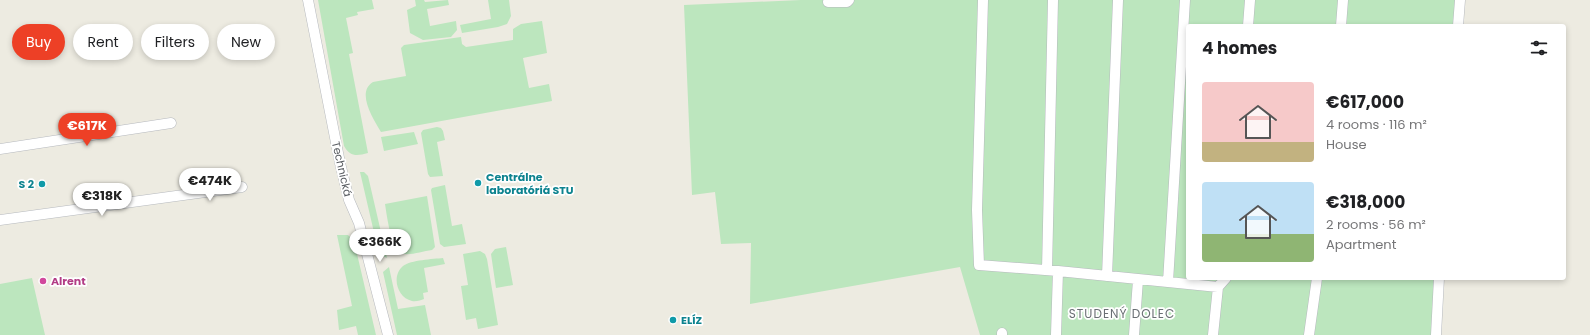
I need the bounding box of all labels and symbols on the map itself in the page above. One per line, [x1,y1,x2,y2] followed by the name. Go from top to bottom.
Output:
[59,113,115,147] pin: €617K
[328,140,356,198] street label: Technická
[182,168,238,202] pin: €474K
[486,169,574,198] place label: Centrálne laboratóriá STU
[19,176,34,192] place label: S 2
[473,178,483,188] marker: Centrálne laboratóriá STU
[37,179,47,189] marker: S 2
[74,183,130,217] pin: €318K
[352,229,408,263] pin: €366K
[51,273,86,289] place label: Alrent
[38,276,48,286] marker: Alrent
[1069,305,1175,322] district label: STUDENÝ DOLEC
[681,312,702,328] place label: ELÍZ
[668,315,678,325] marker: ELÍZ

